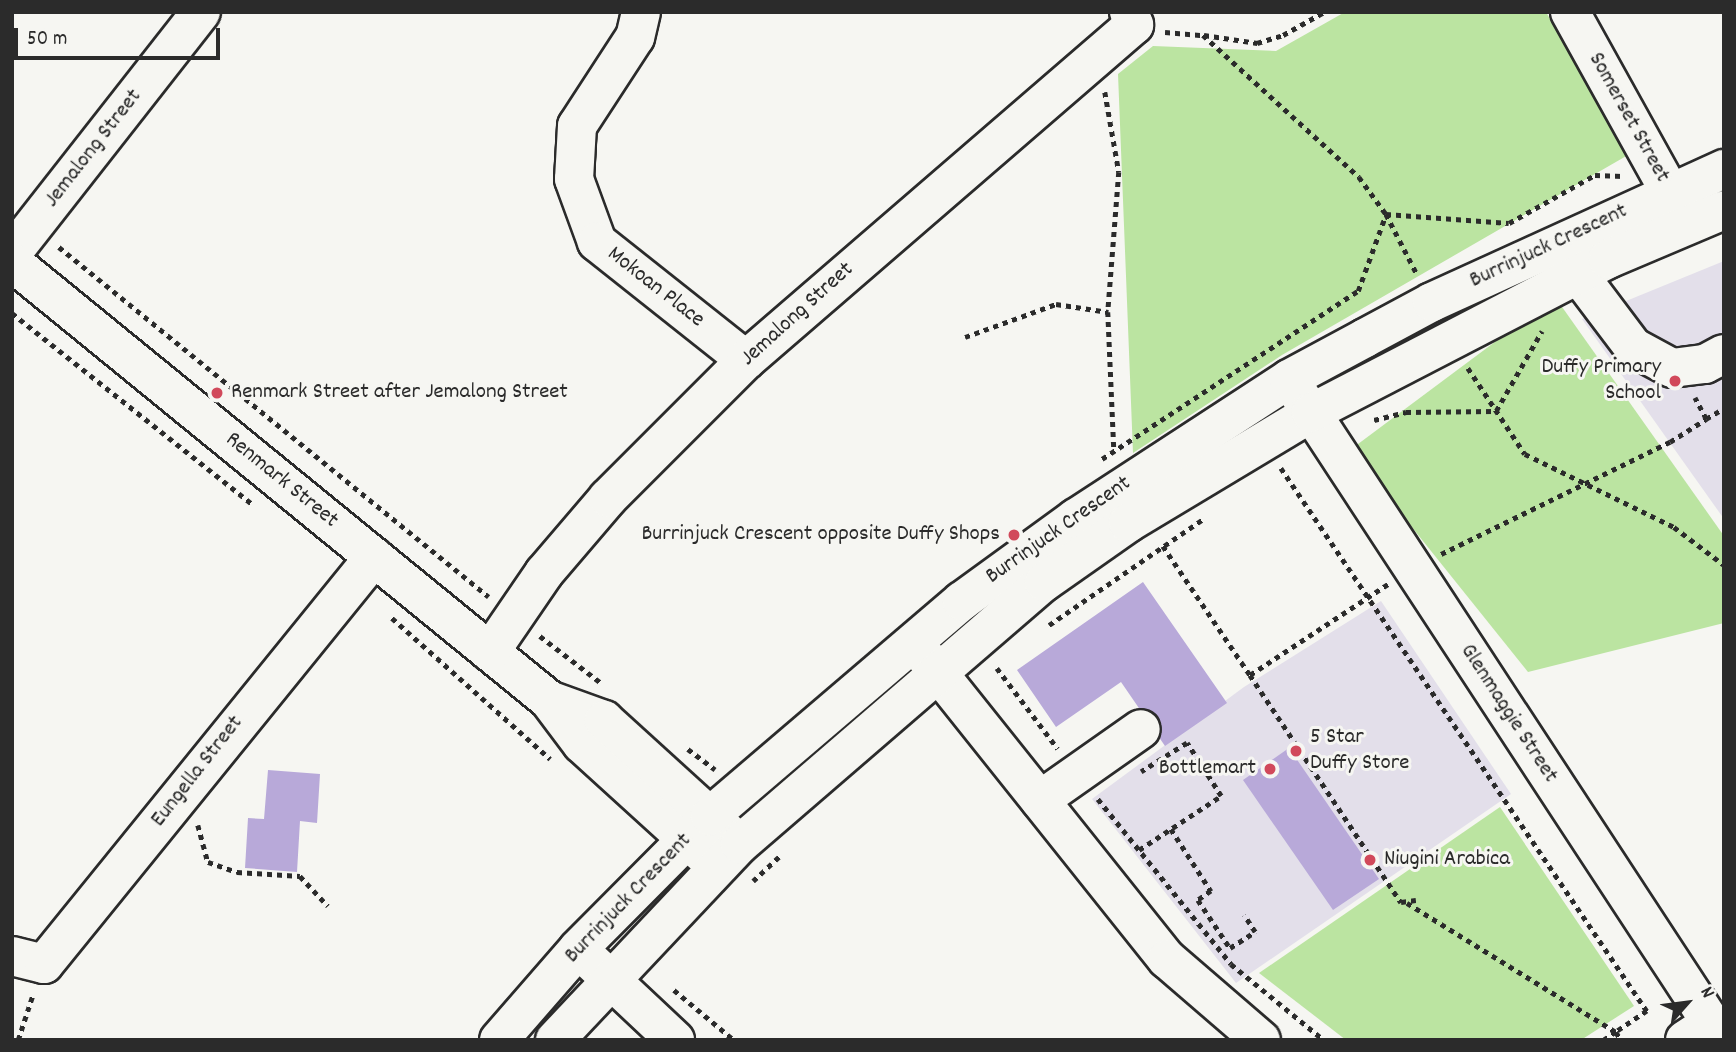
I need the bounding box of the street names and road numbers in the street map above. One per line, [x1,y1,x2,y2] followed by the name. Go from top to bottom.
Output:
[1581,48,1675,188] street label: Somerset Street
[39,84,149,214] street label: Jemalong Street
[1466,198,1632,296] street label: Burrinjuck Crescent
[601,241,709,335] street label: Mokoan Place
[736,257,860,373] street label: Jemalong Street
[219,427,343,535] street label: Renmark Street
[981,471,1137,591] street label: Burrinjuck Crescent
[1453,639,1563,789] street label: Glenmaggie Street
[146,711,250,833] street label: Eungella Street
[560,828,698,970] street label: Burrinjuck Crescent

